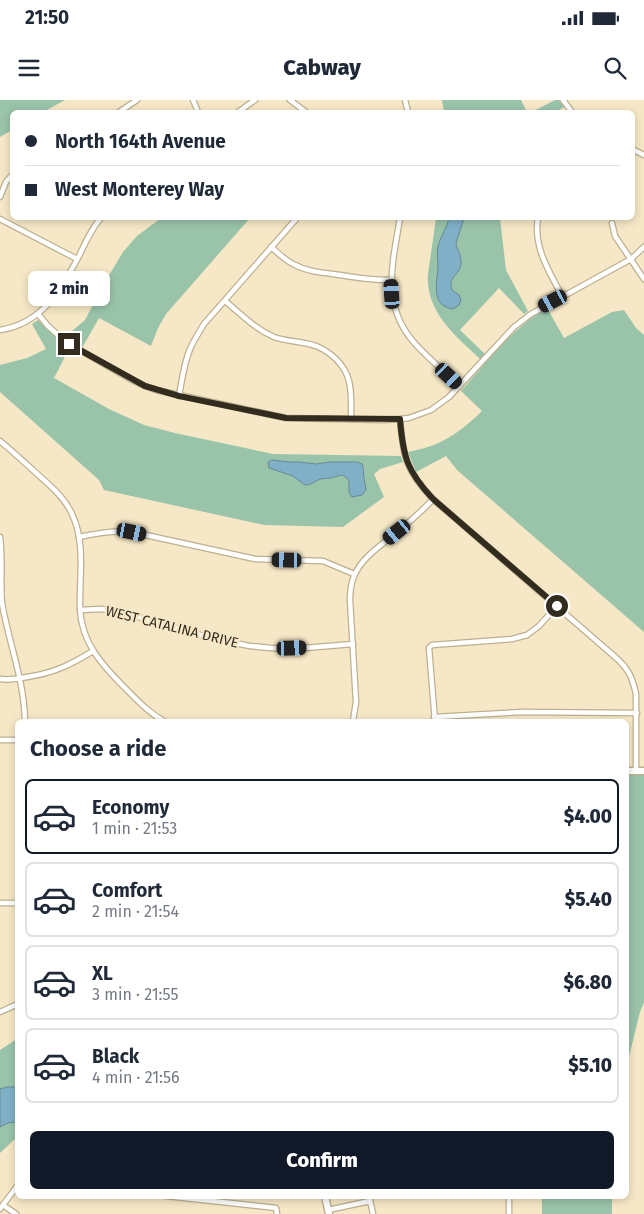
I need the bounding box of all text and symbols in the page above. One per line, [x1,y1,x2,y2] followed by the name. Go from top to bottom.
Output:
[25,6,69,29] text: 21:50
[15,54,43,82] icon: menu
[283,54,361,81] text: Cabway
[601,54,629,82] icon: search
[55,130,226,153] text: North 164th Avenue
[55,178,224,201] text: West Monterey Way
[28,272,110,306] callout: 2 min
[49,279,89,298] text: 2 min
[383,279,400,309] car
[536,287,569,315] car
[58,333,80,355] route end
[432,360,465,392] car
[380,517,413,547] car
[115,522,148,542] car
[271,552,302,568] car
[546,595,568,617] route start
[104,602,240,652] street label: WEST CATALINA DRIVE
[276,640,307,656] car
[30,735,166,762] text: Choose a ride
[32,794,77,839] icon: car
[92,796,169,819] text: Economy
[564,805,612,828] text: $4.00
[92,819,177,838] text: 1 min · 21:53
[32,877,77,922] icon: car
[92,879,162,902] text: Comfort
[565,888,612,911] text: $5.40
[92,902,179,921] text: 2 min · 21:54
[32,960,77,1005] icon: car
[92,962,113,985] text: XL
[564,971,612,994] text: $6.80
[92,985,178,1004] text: 3 min · 21:55
[32,1043,77,1088] icon: car
[92,1045,139,1068] text: Black
[568,1054,612,1077] text: $5.10
[92,1068,180,1087] text: 4 min · 21:56
[30,1131,614,1189] button: Confirm

